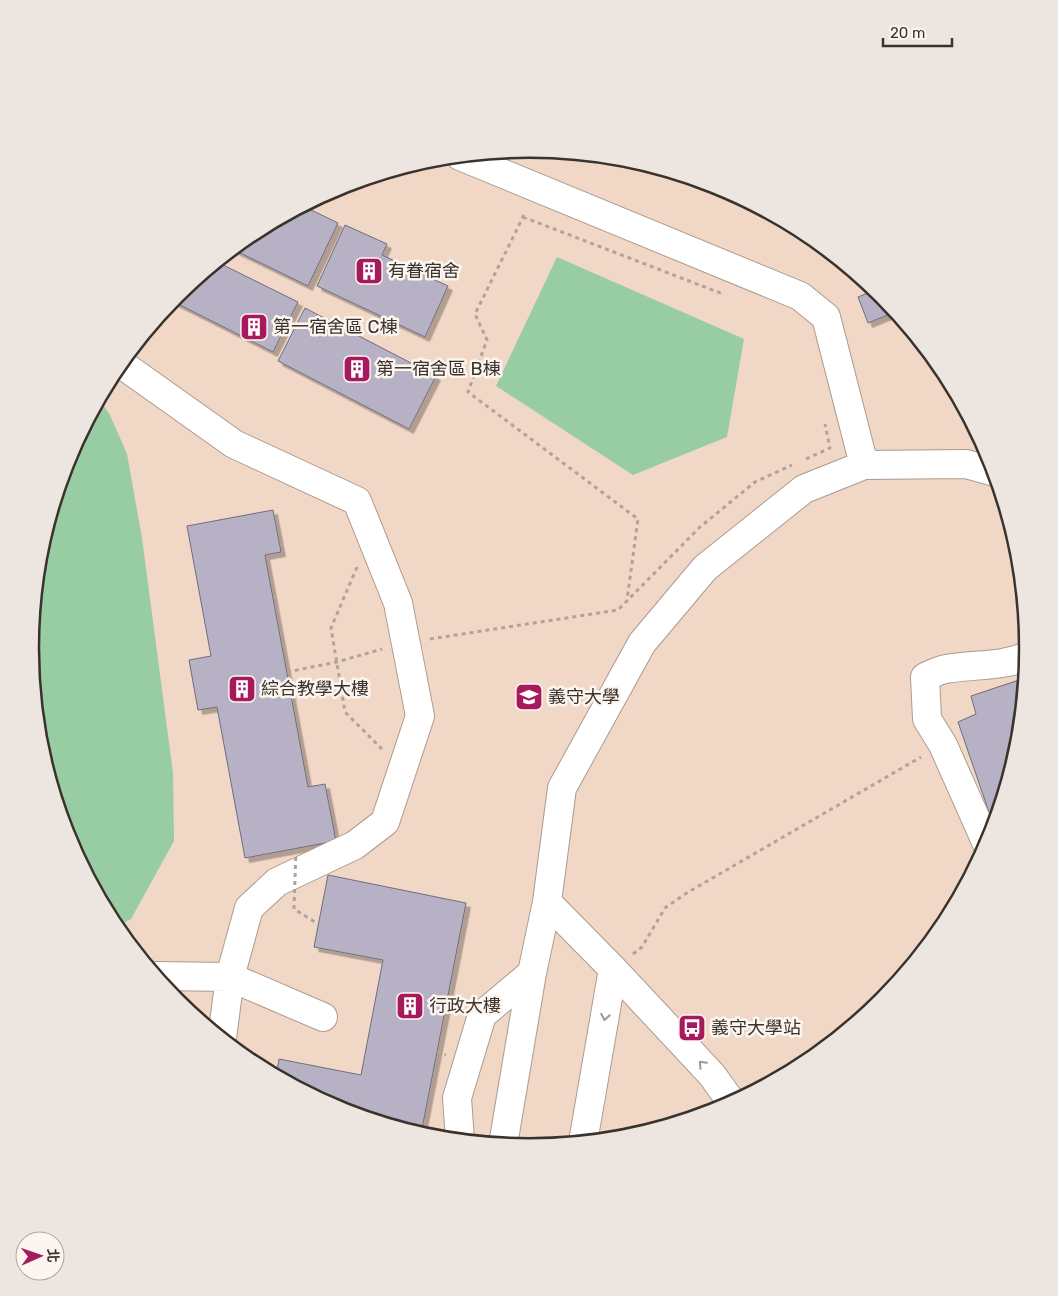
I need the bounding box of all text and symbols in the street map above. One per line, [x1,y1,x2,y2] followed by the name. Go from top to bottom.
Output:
[883,15,952,47] scale bar
[890,24,925,42] text: 20 m
[354,256,384,286] building icon: 有眷宿舍
[388,260,460,282] place label: 有眷宿舍
[239,312,269,342] building icon: 第一宿舍區 C棟
[273,316,397,338] place label: 第一宿舍區 C棟
[342,354,372,384] building icon: 第一宿舍區 B棟
[376,358,500,380] place label: 第一宿舍區 B棟
[227,674,257,704] building icon: 綜合教學大樓
[261,678,369,700] place label: 綜合教學大樓
[514,682,544,712] school or university icon: 義守大學
[548,686,620,708] place label: 義守大學
[395,991,425,1021] building icon: 行政大樓
[429,995,501,1017] place label: 行政大樓
[600,1013,610,1021] one-way arrow
[677,1013,707,1043] bus stop icon: 義守大學站
[711,1017,801,1039] place label: 義守大學站
[699,1061,708,1070] one-way arrow
[15,1231,65,1281] north arrow
[44,1248,61,1263] text: 北

